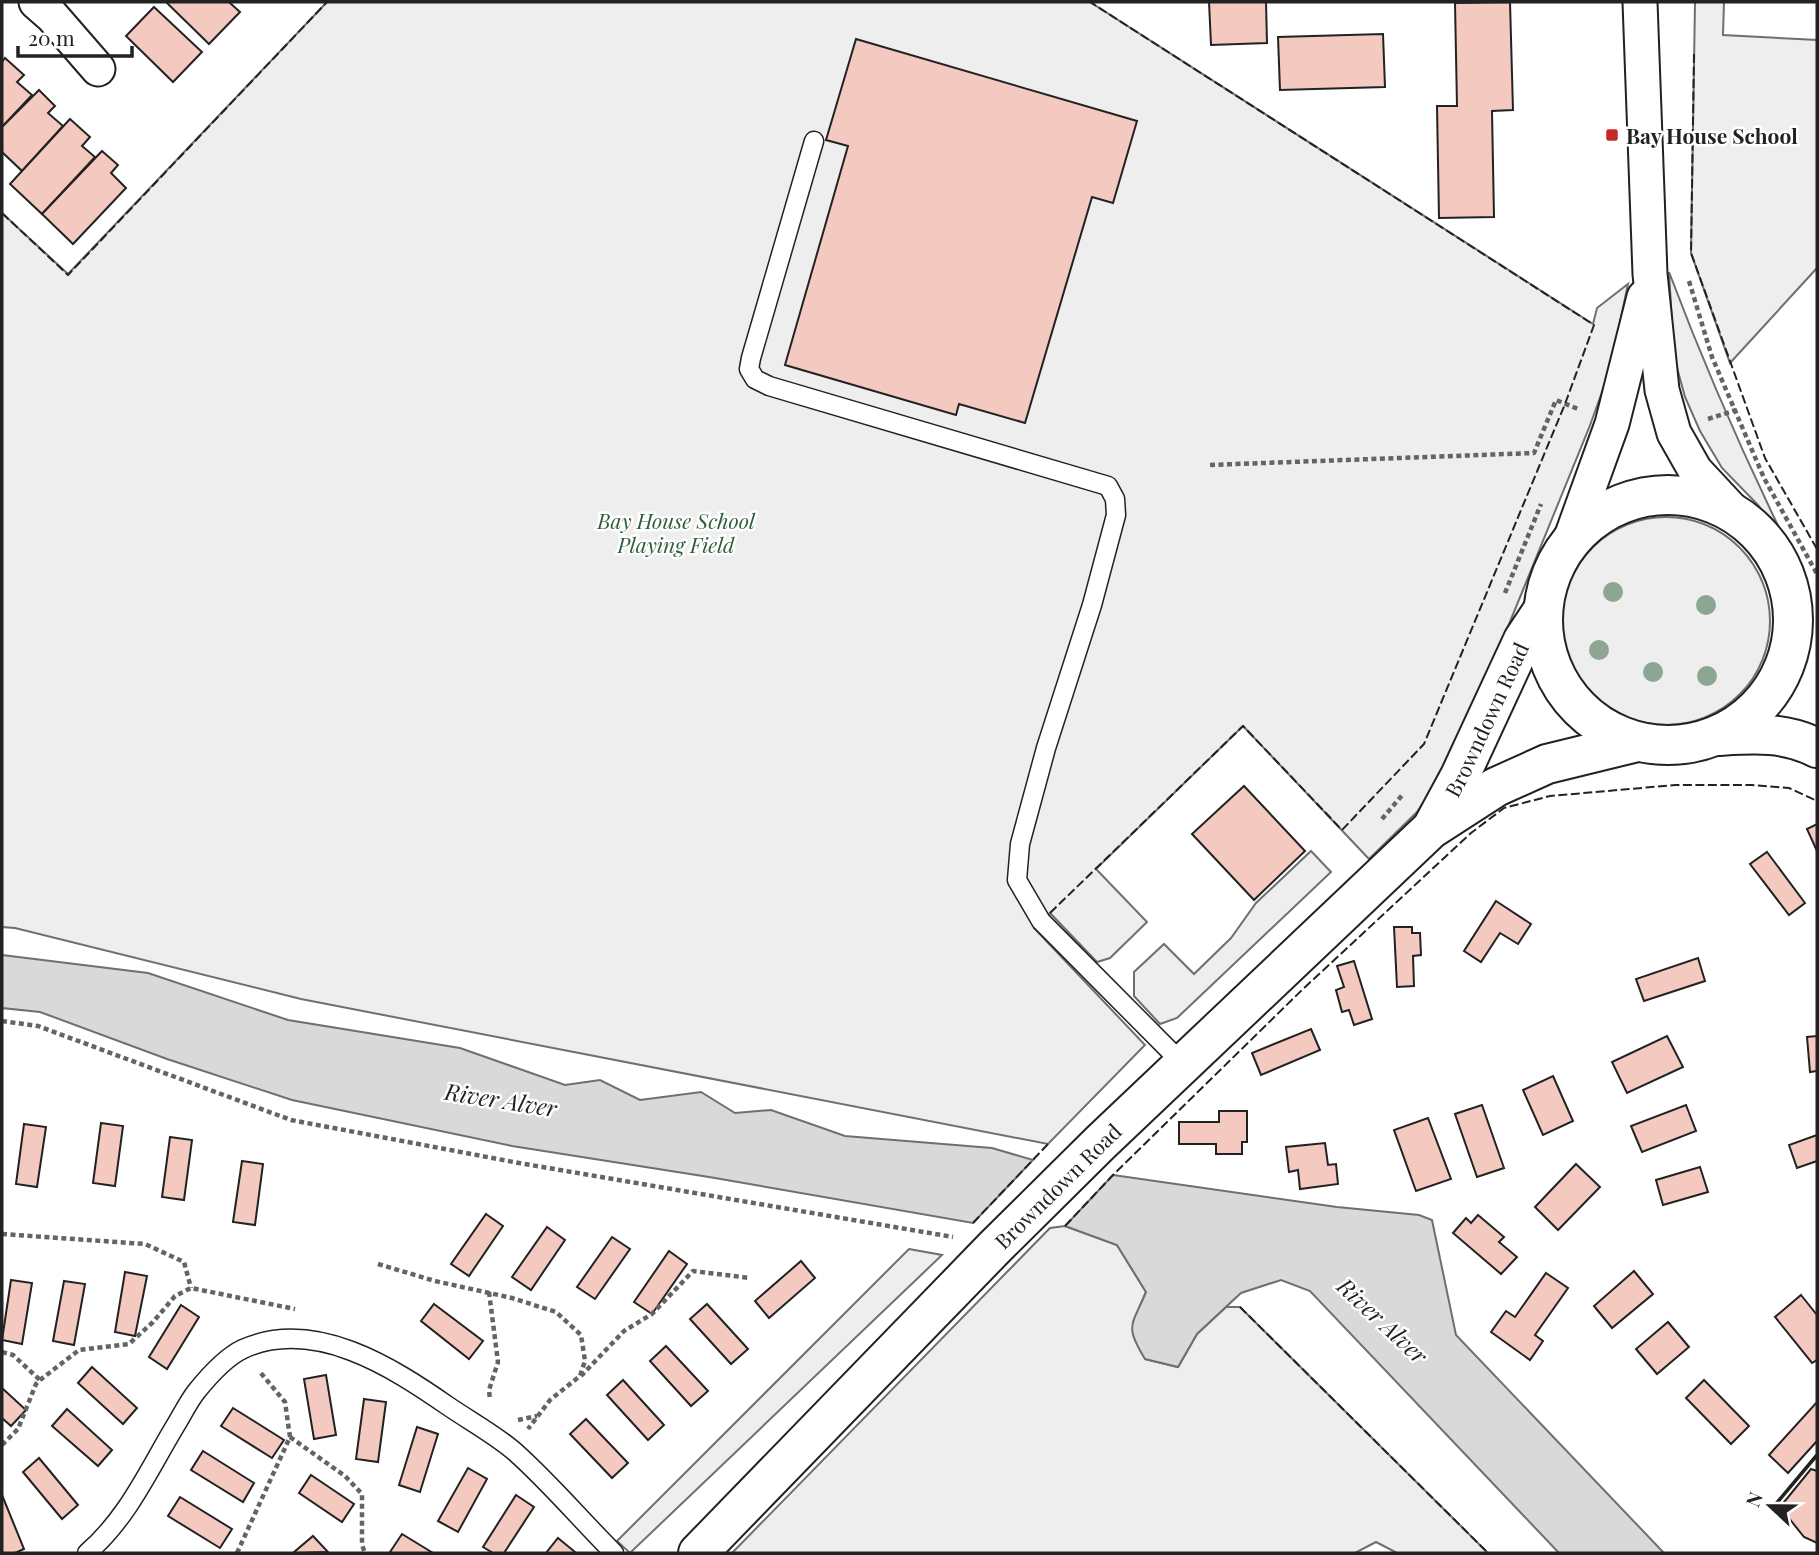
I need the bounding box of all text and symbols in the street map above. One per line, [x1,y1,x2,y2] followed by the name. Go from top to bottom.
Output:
[18,14,131,58] scale bar
[28,23,75,51] text: 20 m
[1626,121,1798,149] place label: Bay House School
[1604,127,1620,143] marker: Bay House School
[596,506,756,558] park label: Bay House School Playing Field
[1438,638,1534,801] street label: Browndown Road
[442,1075,560,1123] water label: River Alver
[988,1117,1127,1254] street label: Browndown Road
[1330,1270,1436,1371] water label: River Alver
[1735,1471,1805,1541] north arrow
[1739,1488,1768,1510] text: N

